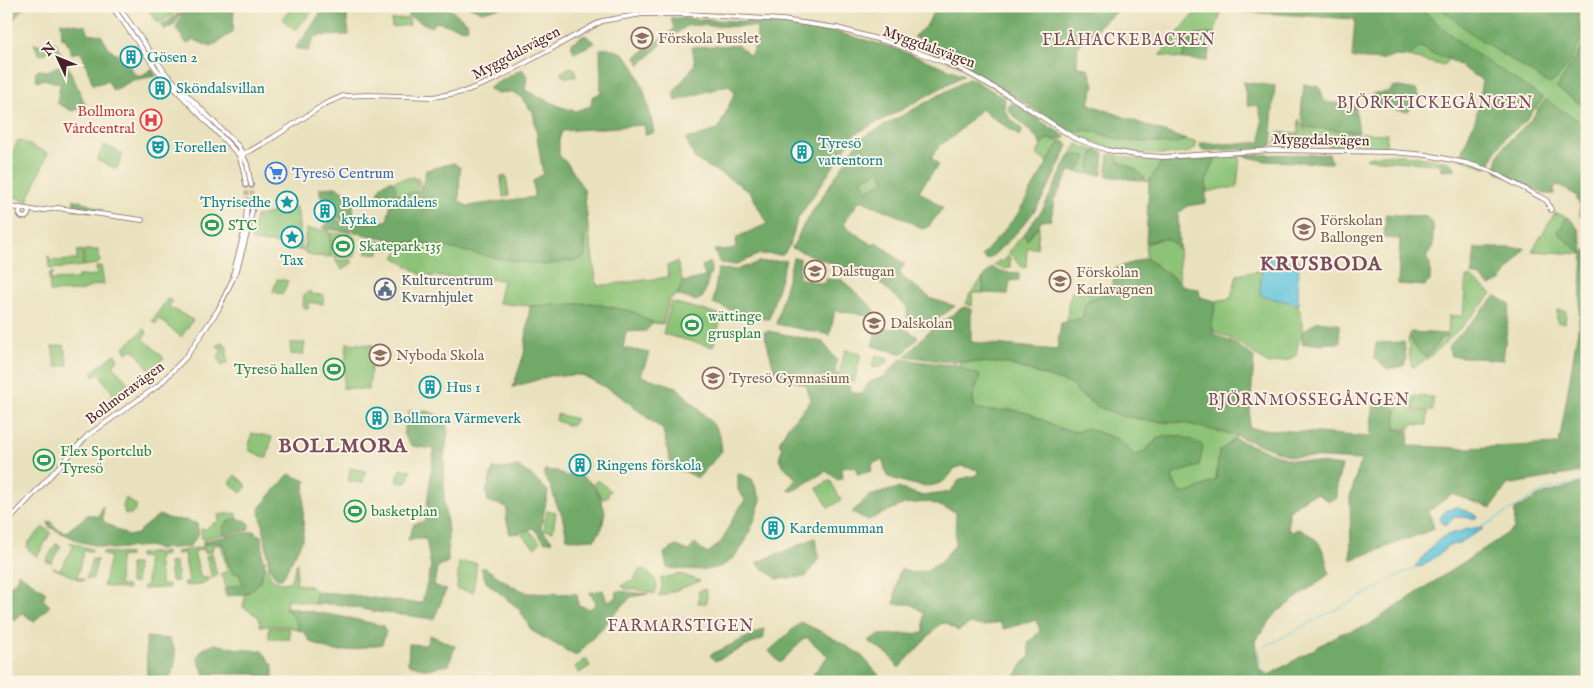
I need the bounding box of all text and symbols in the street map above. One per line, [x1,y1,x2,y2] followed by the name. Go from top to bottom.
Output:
[880,21,978,73] street label: Myggdalsvägen
[469,22,563,84] street label: Myggdalsvägen
[630,26,654,50] school or university icon: Förskola Pusslet
[658,29,759,48] place label: Förskola Pusslet
[1042,29,1216,51] district label: FLÅHACKEBACKEN
[32,32,82,82] north arrow
[38,39,60,61] text: N
[119,45,143,69] building icon: Gösen 2
[147,48,197,67] place label: Gösen 2
[148,76,172,100] building icon: Sköndalsvillan
[176,79,265,98] place label: Sköndalsvillan
[1337,92,1533,114] district label: BJÖRKTICKEGÅNGEN
[62,102,136,138] place label: Bollmora Vårdcentral
[139,108,163,132] hospital icon: Bollmora Vårdcentral
[1272,130,1370,150] street label: Myggdalsvägen
[818,134,883,170] place label: Tyresö vattentorn
[146,135,170,159] theatre icon: Forellen
[174,138,227,157] place label: Forellen
[790,140,814,164] building icon: Tyresö vattentorn
[264,161,288,185] supermarket icon: Tyresö Centrum
[292,164,395,183] place label: Tyresö Centrum
[275,190,299,214] place icon: Thyrisedhe
[200,193,271,212] place label: Thyrisedhe
[341,193,437,229] place label: Bollmoradalens kyrka
[313,199,337,223] building icon: Bollmoradalens kyrka
[1320,211,1384,247] place label: Förskolan Ballongen
[200,213,224,237] sports icon: STC
[228,216,258,235] place label: STC
[1292,217,1316,241] school or university icon: Förskolan Ballongen
[280,225,304,249] place icon: Tax
[331,234,355,258] sports icon: Skatepark 135
[359,237,442,256] place label: Skatepark 135
[280,251,304,270] place label: Tax
[1260,252,1383,277] district label: KRUSBODA
[803,259,827,283] school or university icon: Dalstugan
[831,262,894,281] place label: Dalstugan
[1076,263,1153,299] place label: Förskolan Karlavagnen
[1048,269,1072,293] school or university icon: Förskolan Karlavagnen
[401,271,494,307] place label: Kulturcentrum Kvarnhjulet
[373,277,397,301] public building icon: Kulturcentrum Kvarnhjulet
[708,307,762,343] place label: wättinge grusplan
[862,311,886,335] school or university icon: Dalskolan
[680,313,704,337] sports icon: wättinge grusplan
[890,314,952,333] place label: Dalskolan
[368,343,392,367] school or university icon: Nyboda Skola
[396,346,485,365] place label: Nyboda Skola
[82,357,168,429] street label: Bollmoravägen
[322,357,346,381] sports icon: Tyresö hallen
[234,360,318,379] place label: Tyresö hallen
[701,366,725,390] school or university icon: Tyresö Gymnasium
[729,369,850,388] place label: Tyresö Gymnasium
[418,375,442,399] building icon: Hus 1
[446,378,481,397] place label: Hus 1
[1208,389,1410,411] district label: BJÖRNMOSSEGÅNGEN
[365,406,389,430] building icon: Bollmora Värmeverk
[393,409,522,428] place label: Bollmora Värmeverk
[278,434,408,459] district label: BOLLMORA
[60,442,152,478] place label: Flex Sportclub Tyresö
[32,448,56,472] sports icon: Flex Sportclub Tyresö
[568,453,592,477] building icon: Ringens förskola
[596,456,702,475] place label: Ringens förskola
[343,499,367,523] sports icon: basketplan
[371,502,437,521] place label: basketplan
[761,516,785,540] building icon: Kardemumman
[789,519,884,538] place label: Kardemumman
[608,617,754,637] district label: FARMARSTIGEN

